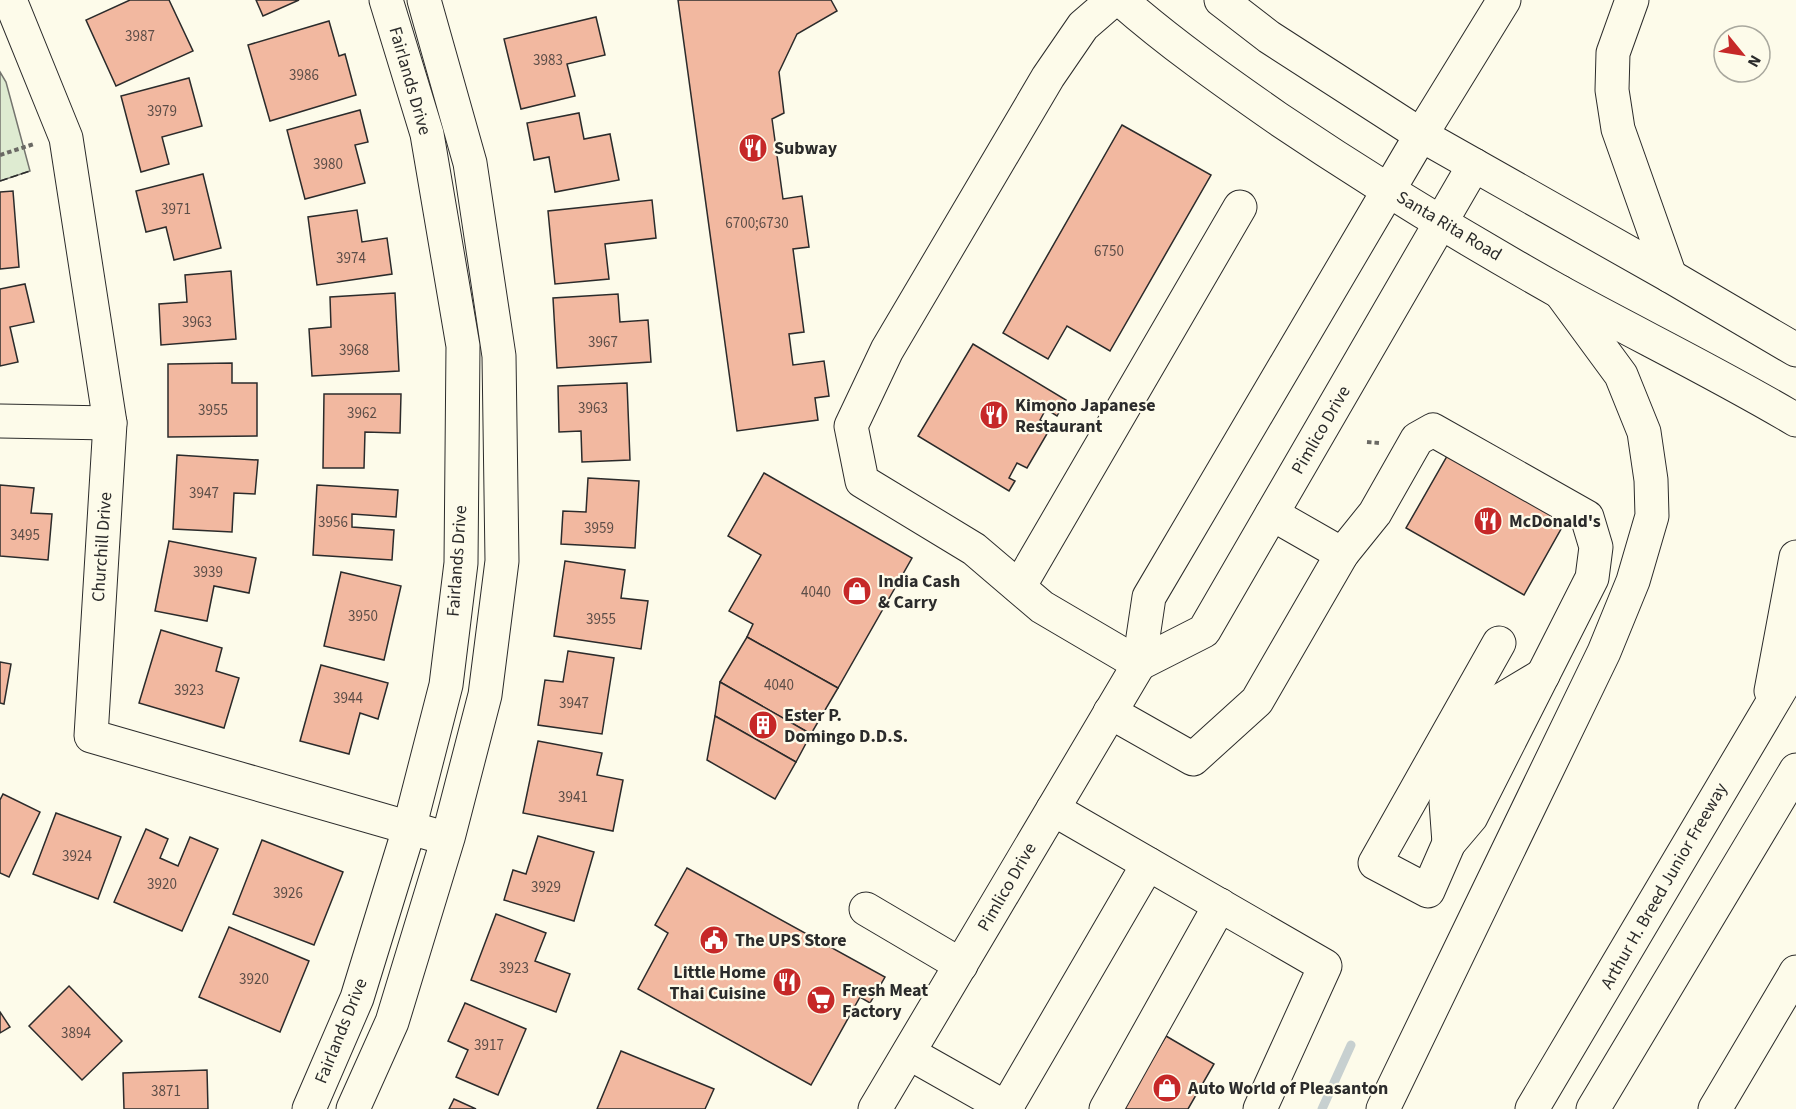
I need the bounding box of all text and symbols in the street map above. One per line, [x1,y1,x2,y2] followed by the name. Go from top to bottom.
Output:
[383,24,437,138] street label: Fairlands Drive
[1712,24,1772,84] north arrow
[125,26,155,47] house number: 3987
[533,50,563,71] house number: 3983
[1742,51,1766,71] text: N
[289,65,319,86] house number: 3986
[147,101,177,122] house number: 3979
[737,132,769,164] restaurant icon: Subway
[774,136,838,161] place label: Subway
[313,154,343,175] house number: 3980
[1392,185,1506,267] street label: Santa Rita Road
[161,199,191,220] house number: 3971
[725,213,789,234] house number: 6700;6730
[1094,241,1124,262] house number: 6750
[336,248,366,269] house number: 3974
[182,312,212,333] house number: 3963
[588,332,618,353] house number: 3967
[339,340,369,361] house number: 3968
[1285,381,1357,479] street label: Pimlico Drive
[1015,393,1156,439] place label: Kimono Japanese Restaurant
[578,398,608,419] house number: 3963
[978,399,1010,431] restaurant icon: Kimono Japanese Restaurant
[198,400,228,421] house number: 3955
[347,403,377,424] house number: 3962
[189,483,219,504] house number: 3947
[86,491,118,603] street label: Churchill Drive
[441,504,473,618] street label: Fairlands Drive
[1472,505,1504,537] restaurant icon: McDonald's
[1509,509,1601,534] place label: McDonald's
[318,512,348,533] house number: 3956
[584,518,614,539] house number: 3959
[10,525,40,546] house number: 3495
[193,562,223,583] house number: 3939
[878,569,960,615] place label: India Cash & Carry
[841,575,873,607] shop icon: India Cash & Carry
[801,582,831,603] house number: 4040
[348,606,378,627] house number: 3950
[586,609,616,630] house number: 3955
[764,675,794,696] house number: 4040
[174,680,204,701] house number: 3923
[333,688,363,709] house number: 3944
[559,693,589,714] house number: 3947
[784,703,908,749] place label: Ester P. Domingo D.D.S.
[747,709,779,741] building icon: Ester P. Domingo D.D.S.
[1595,778,1734,994] street label: Arthur H. Breed Junior Freeway
[558,787,588,808] house number: 3941
[971,838,1043,936] street label: Pimlico Drive
[62,846,92,867] house number: 3924
[147,874,177,895] house number: 3920
[531,877,561,898] house number: 3929
[273,883,303,904] house number: 3926
[698,924,730,956] public building icon: The UPS Store
[735,928,847,953] place label: The UPS Store
[499,958,529,979] house number: 3923
[670,960,766,1006] place label: Little Home Thai Cuisine
[771,966,803,998] restaurant icon: Little Home Thai Cuisine
[239,969,269,990] house number: 3920
[308,974,374,1087] street label: Fairlands Drive
[842,978,928,1024] place label: Fresh Meat Factory
[805,984,837,1016] supermarket icon: Fresh Meat Factory
[61,1023,91,1044] house number: 3894
[474,1035,504,1056] house number: 3917
[1151,1072,1183,1104] shop icon: Auto World of Pleasanton
[1187,1076,1388,1101] place label: Auto World of Pleasanton
[151,1081,181,1102] house number: 3871

